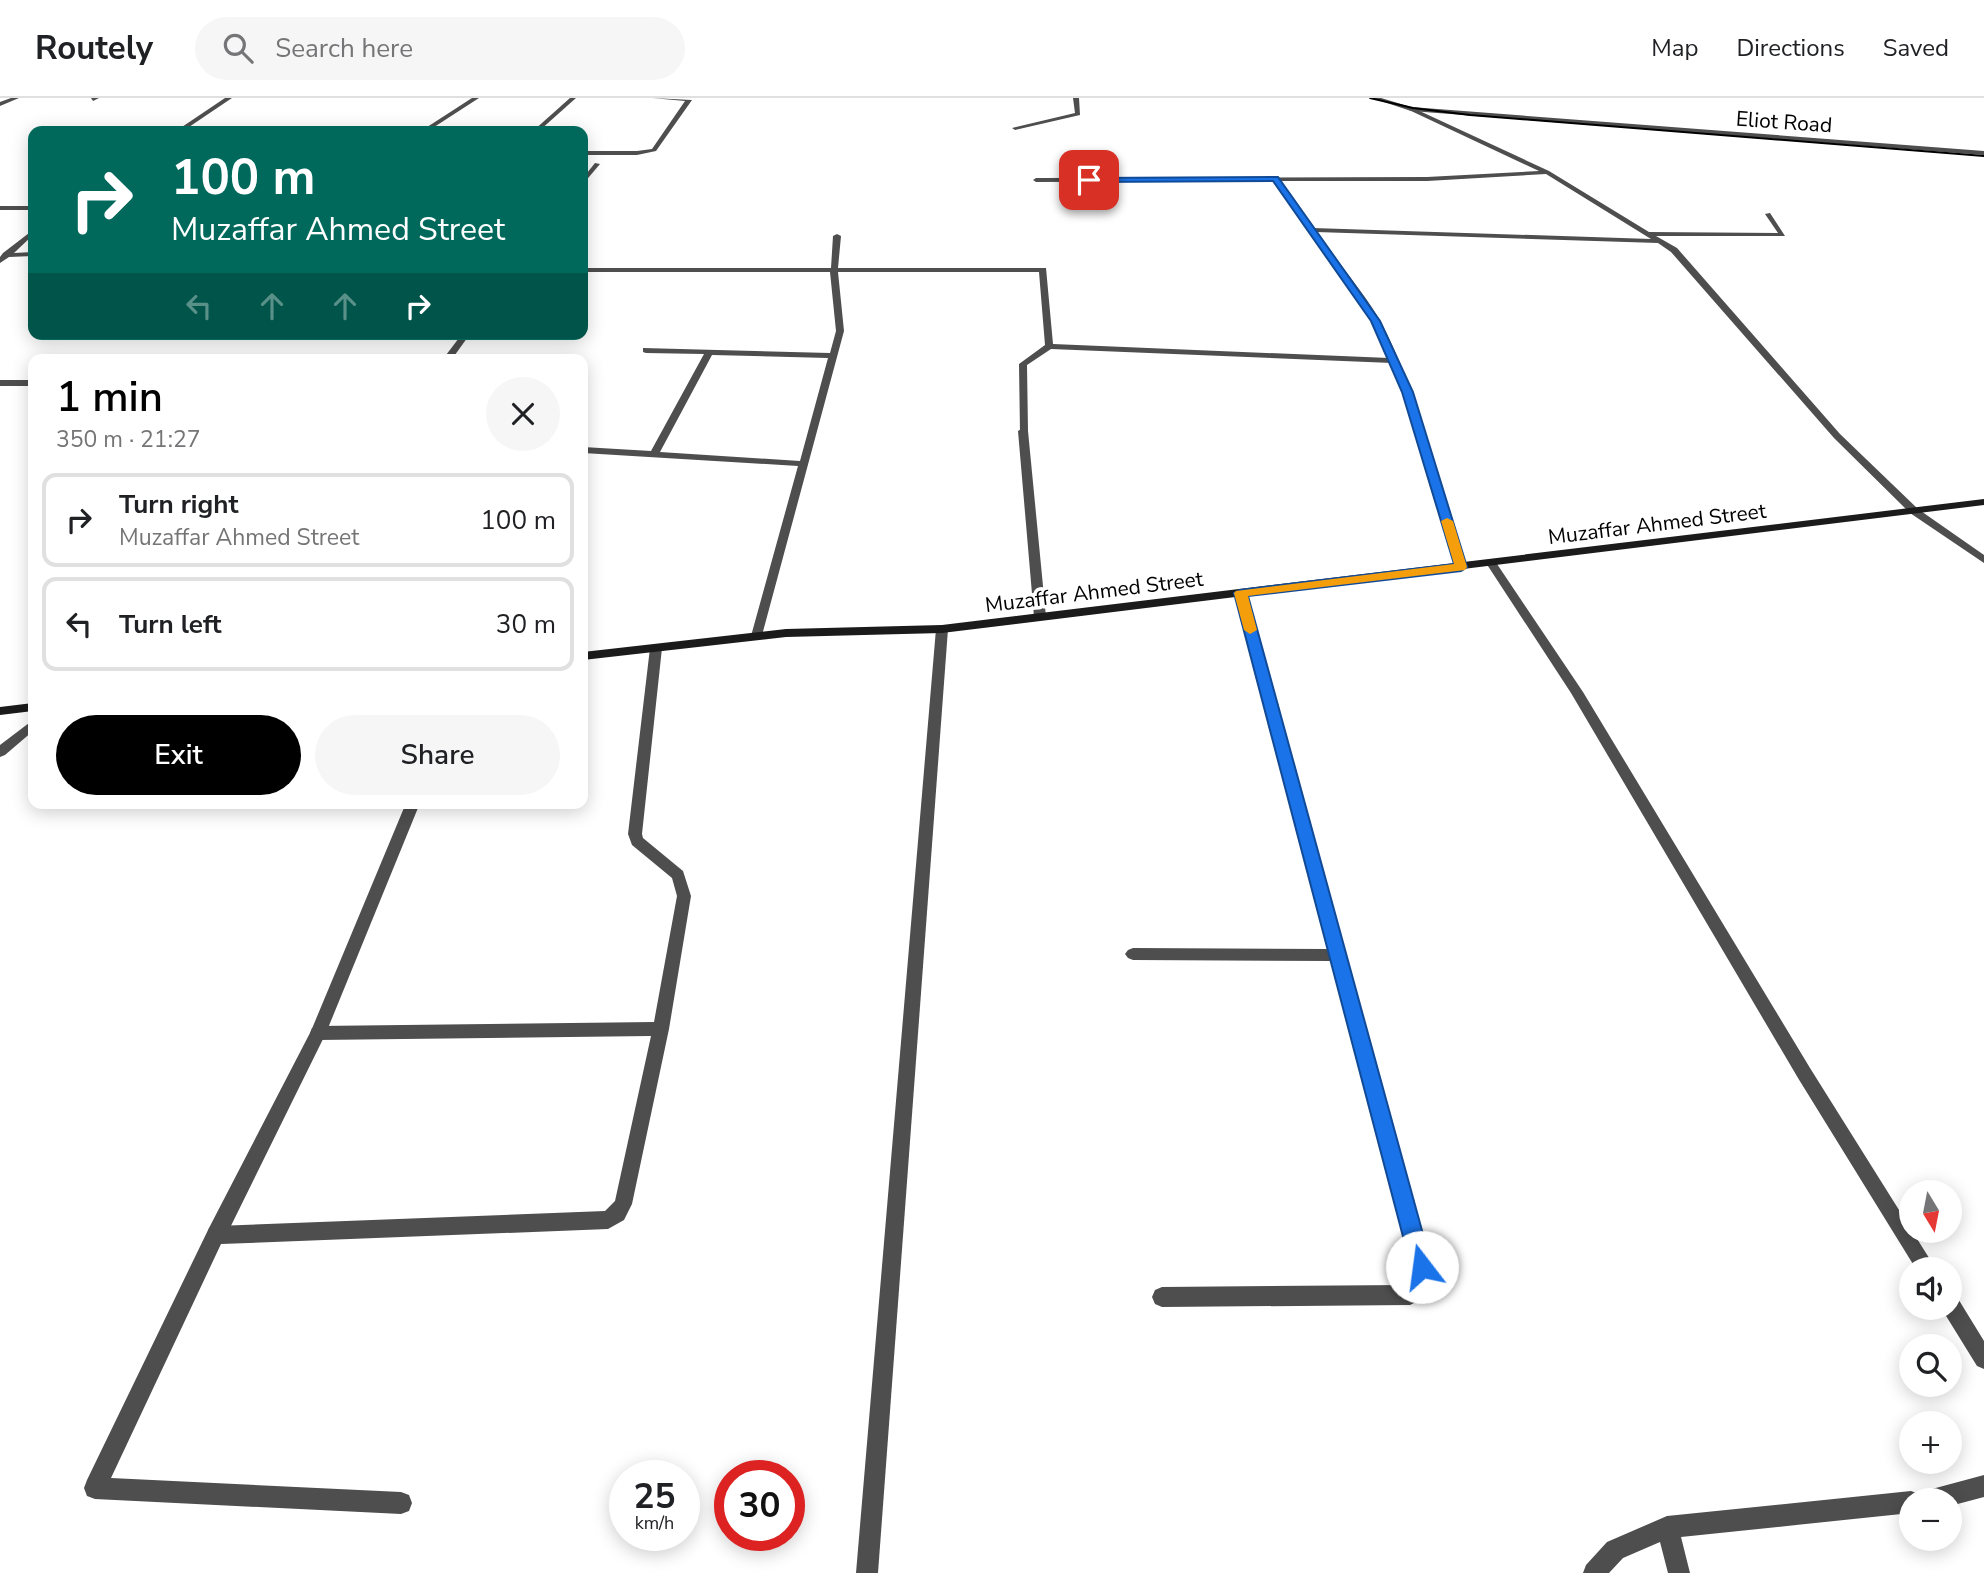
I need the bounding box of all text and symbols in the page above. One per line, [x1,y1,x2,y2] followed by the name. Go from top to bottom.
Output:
[195,17,685,80] search box
[35,26,153,71] text: Routely
[219,29,257,67] icon: search
[275,31,413,66] text: Search here
[1651,32,1698,64] text: Map
[1736,32,1845,64] text: Directions
[1883,32,1949,64] text: Saved
[1735,105,1833,139] street label: Eliot Road
[171,144,315,211] text: 100 m
[1059,150,1119,210] pin
[56,154,147,245] icon: right
[1070,161,1108,199] icon: arrive
[171,208,505,251] text: Muzaffar Ahmed Street
[180,287,218,325] icon: left
[253,287,291,325] icon: ahead
[326,287,364,325] icon: ahead
[399,287,437,325] icon: right
[56,369,163,426] text: 1 min
[486,377,560,451] button: close
[56,424,201,455] text: 350 m · 21:27
[119,487,238,522] text: Turn right
[1546,497,1768,551] street label: Muzaffar Ahmed Street
[60,501,98,539] icon: right
[480,503,556,538] text: 100 m
[119,522,359,553] text: Muzaffar Ahmed Street
[983,565,1205,619] street label: Muzaffar Ahmed Street
[60,605,98,643] icon: left
[119,607,222,642] text: Turn left
[496,607,556,642] text: 30 m
[56,715,301,795] button: Exit
[315,715,560,795] button: Share
[1899,1180,1962,1242] north arrow
[1899,1180,1962,1551] map controls
[1385,1230,1459,1304] position arrow
[1899,1257,1962,1320] button: sound
[1899,1334,1962,1397] button: search
[1899,1411,1962,1474] button: +
[714,1460,805,1551] speed limit sign: 30
[633,1473,676,1520] text: 25
[1899,1488,1962,1551] button: −
[635,1511,674,1535] text: km/h

